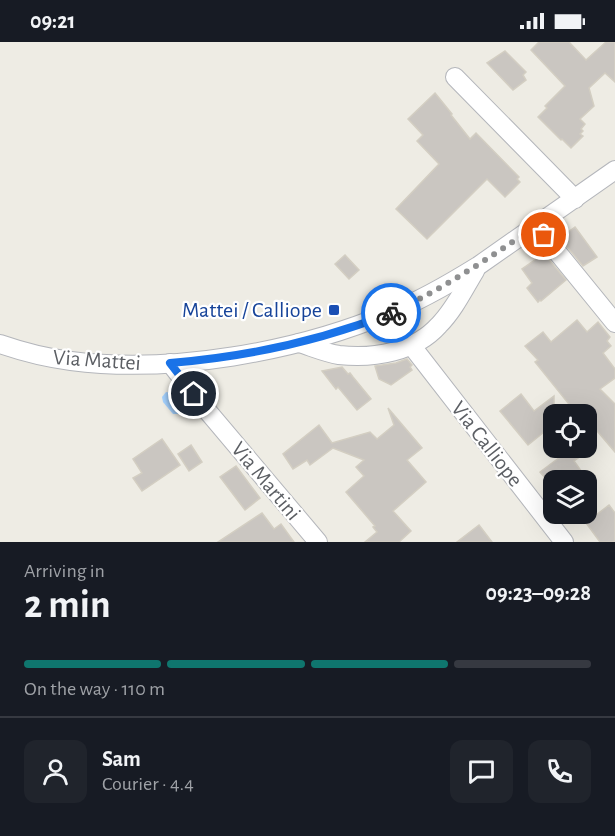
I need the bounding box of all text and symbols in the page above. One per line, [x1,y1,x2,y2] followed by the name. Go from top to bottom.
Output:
[30,10,75,32] text: 09:21
[518,209,569,260] pin
[527,218,560,251] icon: bag
[361,283,421,343] courier
[375,297,408,330] icon: bike
[182,299,322,321] place label: Mattei / Calliope
[327,303,341,317] marker: Mattei / Calliope
[52,346,142,374] street label: Via Mattei
[168,368,219,419] pin
[177,377,210,410] icon: home
[447,397,527,491] street label: Via Calliope
[543,404,597,524] map controls
[543,404,597,458] button: locate
[227,438,305,524] street label: Via Martini
[543,470,597,524] button: layers
[24,561,105,581] text: Arriving in
[486,582,591,604] text: 09:23–09:28
[24,586,111,625] text: 2 min
[24,679,165,699] text: On the way · 110 m
[24,740,87,803] button: person
[450,740,513,803] button: chat
[528,740,591,803] button: phone
[102,748,141,770] text: Sam
[102,774,194,794] text: Courier · 4.4

